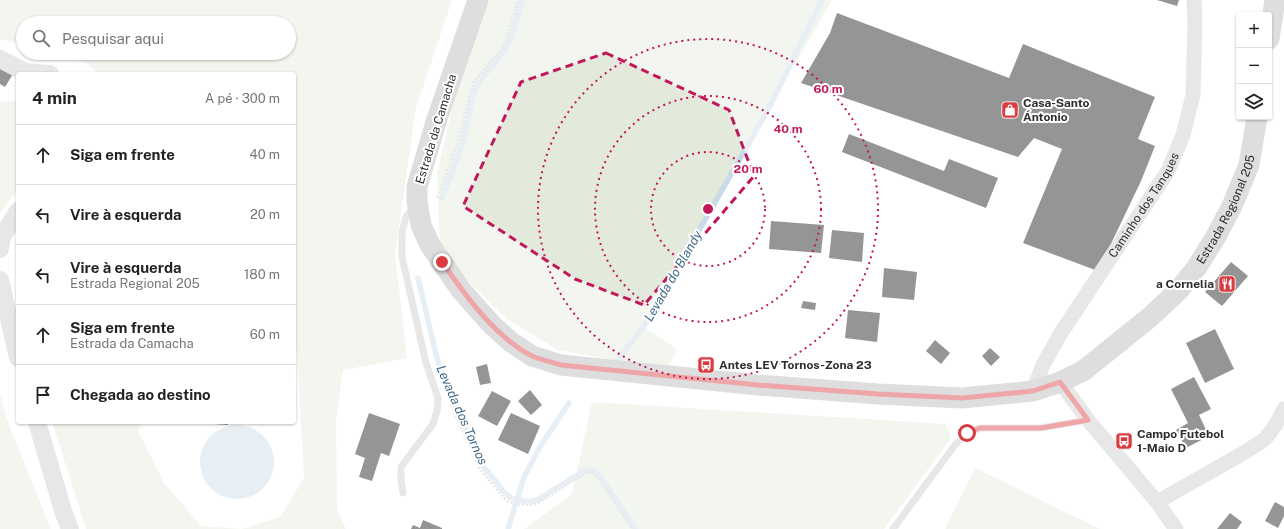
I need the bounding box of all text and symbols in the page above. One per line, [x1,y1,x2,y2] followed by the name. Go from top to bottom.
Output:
[1236,12,1272,120] map controls
[1236,12,1272,48] button: +
[16,16,296,60] search box
[30,27,52,49] icon: search
[62,30,164,47] text: Pesquisar aqui
[1236,48,1272,84] button: −
[413,72,459,186] street label: Estrada da Camacha
[813,82,843,96] text: 60 m
[1236,84,1272,120] button: layers
[32,88,77,108] text: 4 min
[205,91,280,106] text: A pé · 300 m
[1023,96,1090,124] place label: Casa-Santo Ántonio
[1000,100,1020,120] shop icon: Casa-Santo Ántonio
[773,122,803,136] text: 40 m
[32,144,54,166] icon: ahead
[70,146,175,163] text: Siga em frente
[249,147,280,162] text: 40 m
[1106,151,1182,260] street label: Caminho dos Tanques
[1194,154,1258,267] street label: Estrada Regional 205
[734,162,763,176] text: 20 m
[701,202,715,216] centre of rings
[32,204,54,226] icon: left
[70,206,182,223] text: Vire à esquerda
[250,207,280,222] text: 20 m
[641,228,705,324] water label: Levada do Blandy
[433,253,451,271] route end
[70,259,182,276] text: Vire à esquerda
[32,264,54,286] icon: left
[244,267,280,282] text: 180 m
[1217,274,1237,294] restaurant icon: a Cornelia
[70,276,200,291] text: Estrada Regional 205
[1156,277,1214,291] place label: a Cornelia
[70,319,175,336] text: Siga em frente
[32,324,54,346] icon: ahead
[250,327,280,342] text: 60 m
[70,336,194,351] text: Estrada da Camacha
[696,355,716,375] bus stop icon: Antes LEV Tornos-Zona 23
[719,358,872,372] place label: Antes LEV Tornos-Zona 23
[433,363,491,467] water label: Levada dos Tornos
[32,384,54,406] icon: arrive
[70,386,211,403] text: Chegada ao destino
[958,424,976,442] route start
[1137,427,1224,455] place label: Campo Futebol 1-Maio D
[1114,431,1134,451] bus stop icon: Campo Futebol 1-Maio D

